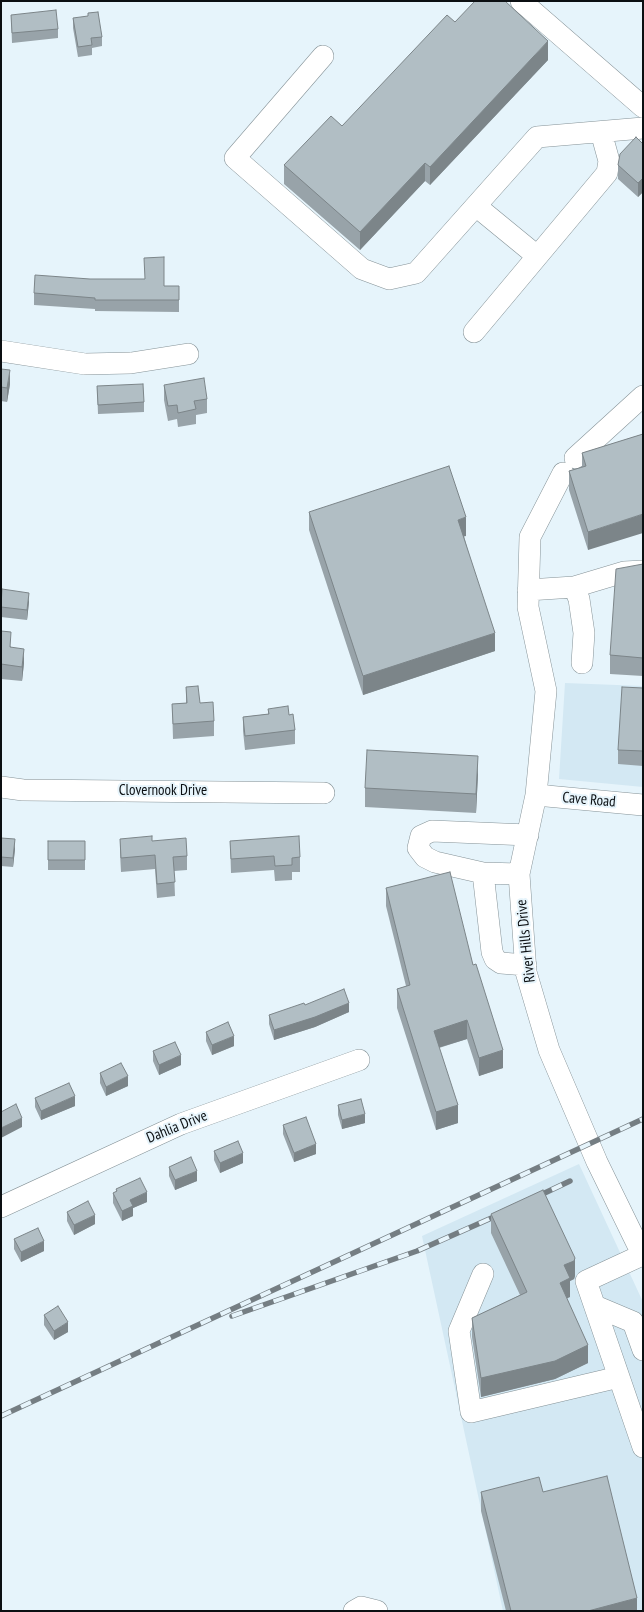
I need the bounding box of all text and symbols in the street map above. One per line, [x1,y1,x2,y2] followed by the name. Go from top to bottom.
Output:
[119,782,207,800] street label: Clovernook Drive
[562,789,616,811] street label: Cave Road
[513,899,539,983] street label: River Hills Drive
[144,1107,210,1147] street label: Dahlia Drive

